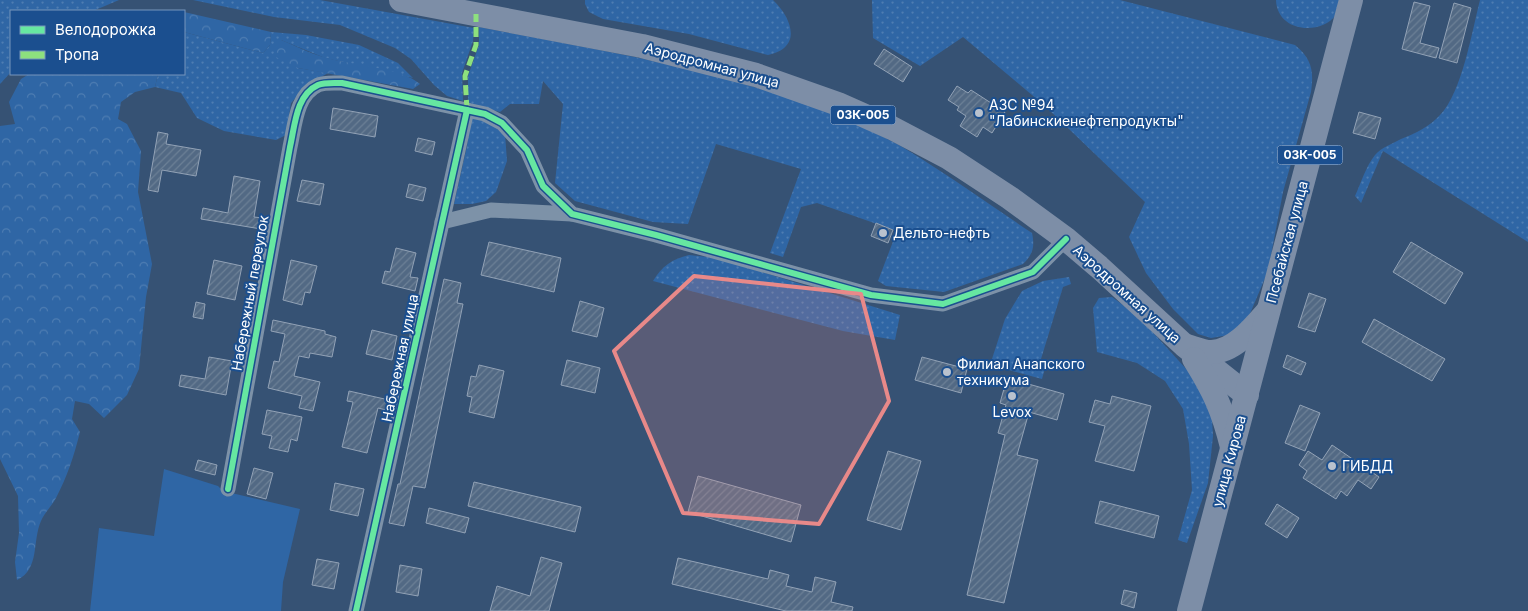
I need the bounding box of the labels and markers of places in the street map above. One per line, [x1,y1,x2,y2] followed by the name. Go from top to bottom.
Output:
[989,96,1184,129] place label: АЗС №94 "Лабинскиенефтепродукты"
[973,107,985,119] marker: АЗС №94 "Лабинскиенефтепродукты"
[893,224,990,241] place label: Дельто-нефть
[877,227,889,239] marker: Дельто-нефть
[957,355,1085,388] place label: Филиал Анапского техникума
[941,366,953,378] marker: Филиал Анапского техникума
[1006,390,1018,402] marker: Levox
[992,403,1032,420] place label: Levox
[1342,457,1393,474] place label: ГИБДД
[1326,460,1338,472] marker: ГИБДД

